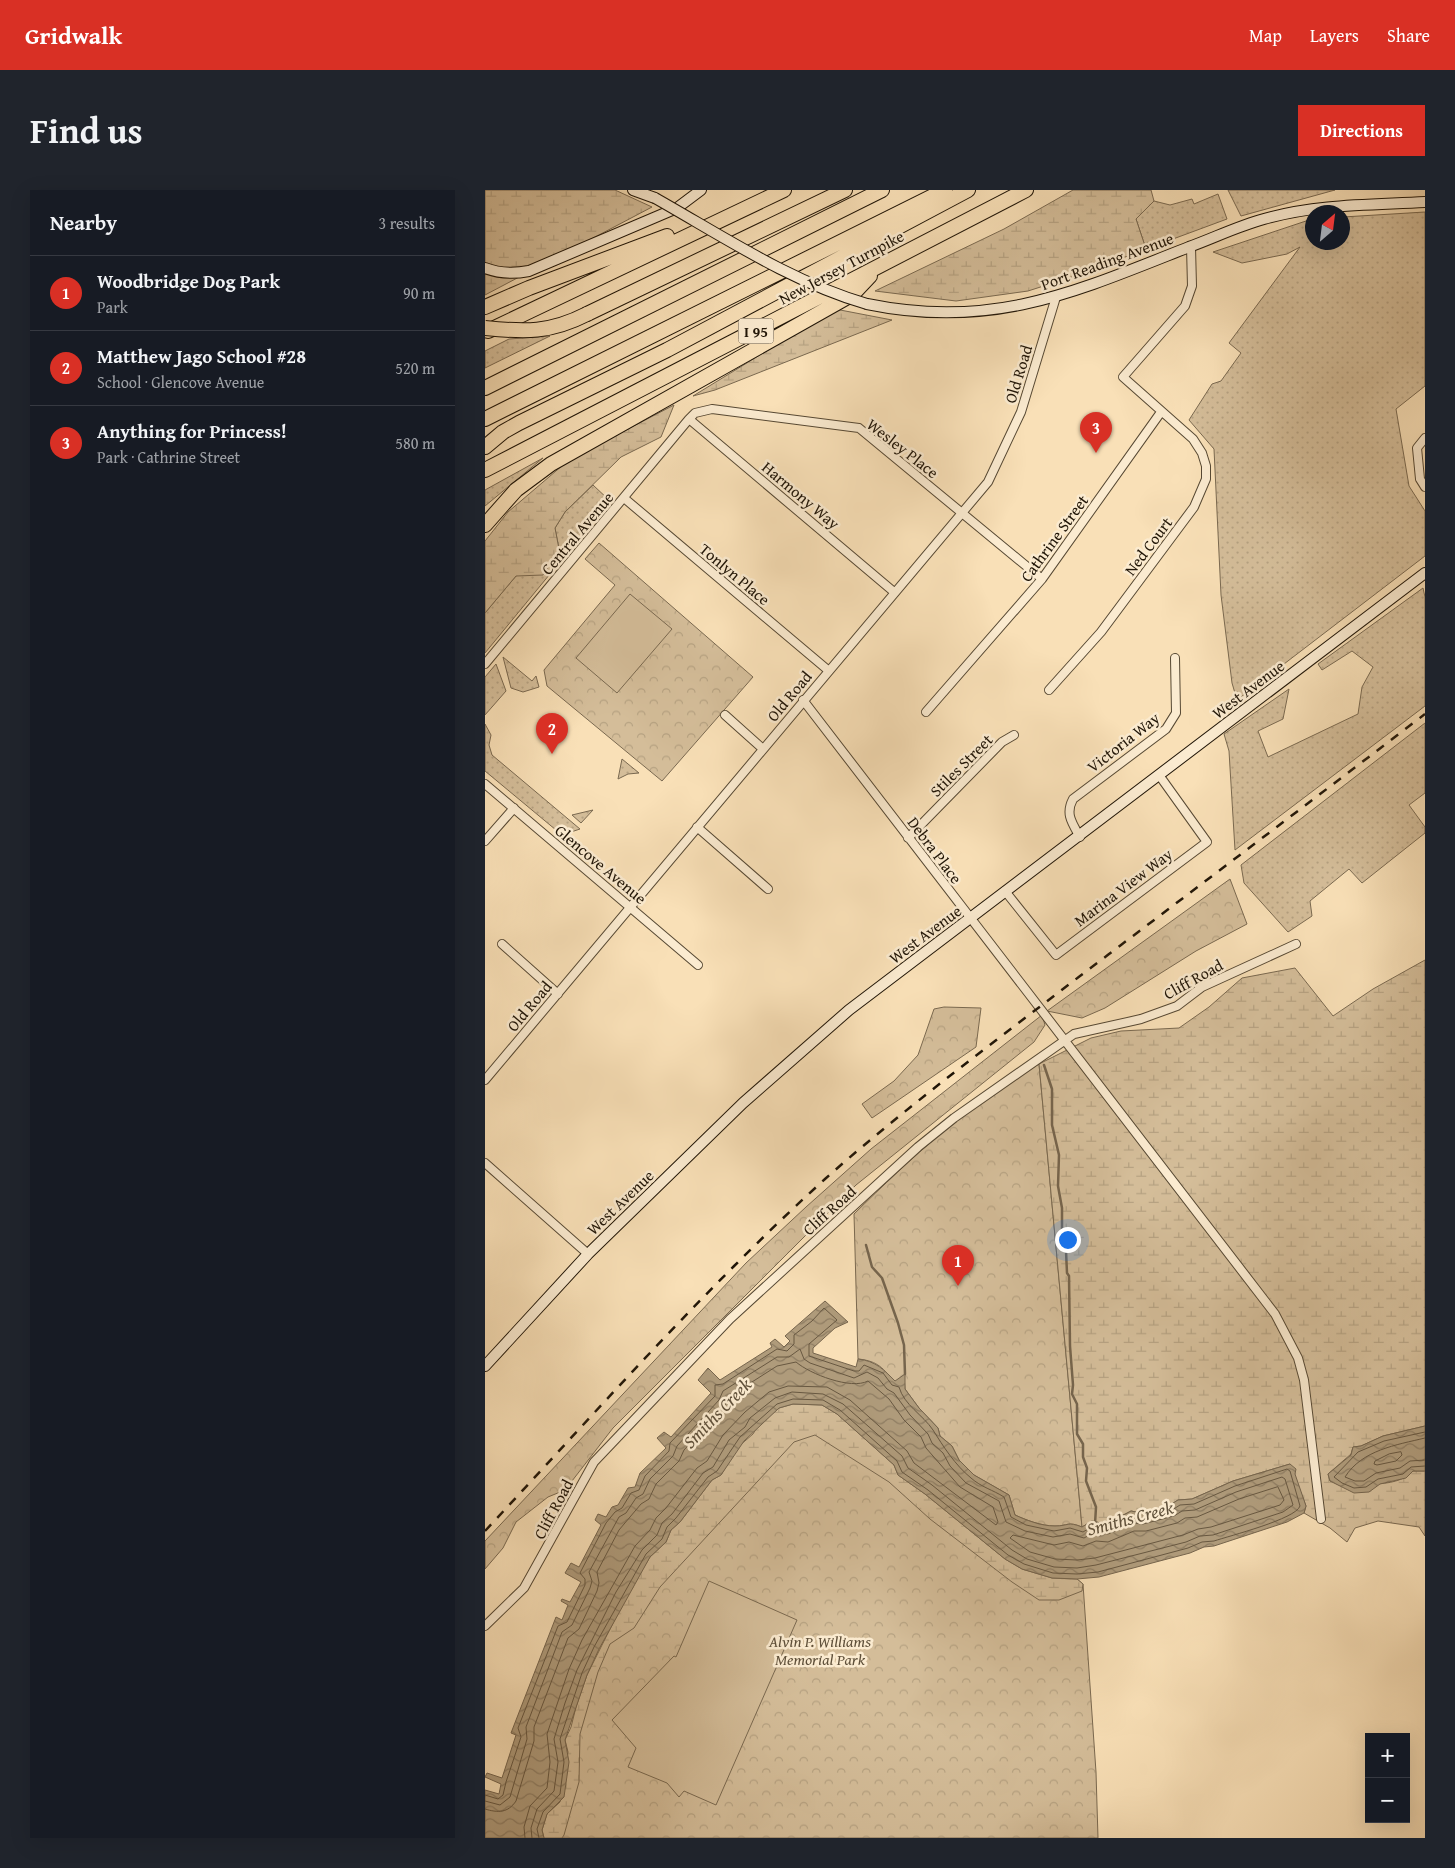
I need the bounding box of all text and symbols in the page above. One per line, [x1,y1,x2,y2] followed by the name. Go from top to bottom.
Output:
[25,18,122,53] text: Gridwalk
[1249,22,1282,49] text: Map
[1310,22,1359,49] text: Layers
[1387,22,1430,49] text: Share
[30,105,143,156] text: Find us
[1298,105,1425,156] button: Directions
[1305,205,1350,250] north arrow
[50,207,117,238] text: Nearby
[378,211,435,235] text: 3 results
[774,224,908,310] street label: New Jersey Turnpike
[1037,226,1177,296] street label: Port Reading Avenue
[97,267,280,295] text: Woodbridge Dog Park
[62,281,70,305] text: 1
[403,281,435,305] text: 90 m
[97,295,128,319] text: Park
[739,318,773,344] road number: I 95
[998,341,1038,406] street label: Old Road
[97,342,306,370] text: Matthew Jago School #28
[62,356,70,380] text: 2
[395,356,435,380] text: 520 m
[97,370,264,394] text: School · Glencove Avenue
[862,412,944,484] street label: Wesley Place
[1080,412,1112,453] pin: 3
[97,417,287,445] text: Anything for Princess!
[62,431,70,455] text: 3
[395,431,435,455] text: 580 m
[97,445,240,469] text: Park · Cathrine Street
[757,455,845,535] street label: Harmony Way
[535,486,619,580] street label: Central Avenue
[1014,489,1094,587] street label: Cathrine Street
[1118,511,1178,580] street label: Ned Court
[694,537,776,611] street label: Tonlyn Place
[1207,654,1289,724] street label: West Avenue
[761,665,818,727] street label: Old Road
[1082,706,1165,778] street label: Victoria Way
[536,713,568,754] pin: 2
[924,728,998,802] street label: Stiles Street
[902,812,968,888] street label: Debra Place
[550,818,652,910] street label: Glencove Avenue
[1069,842,1177,932] street label: Marina View Way
[884,899,966,969] street label: West Avenue
[1159,953,1228,1005] street label: Cliff Road
[501,975,558,1037] street label: Old Road
[581,1164,659,1240] street label: West Avenue
[797,1179,862,1241] street label: Cliff Road
[1055,1227,1081,1253] your location
[942,1245,974,1286] pin: 1
[676,1371,758,1454] water label: Smiths Creek
[527,1474,579,1543] street label: Cliff Road
[1084,1493,1177,1543] water label: Smiths Creek
[768,1629,871,1671] park label: Alvin P. Williams Memorial Park
[1365,1733,1410,1823] map controls
[1365,1733,1410,1778] button: +
[1365,1778,1410,1823] button: −

